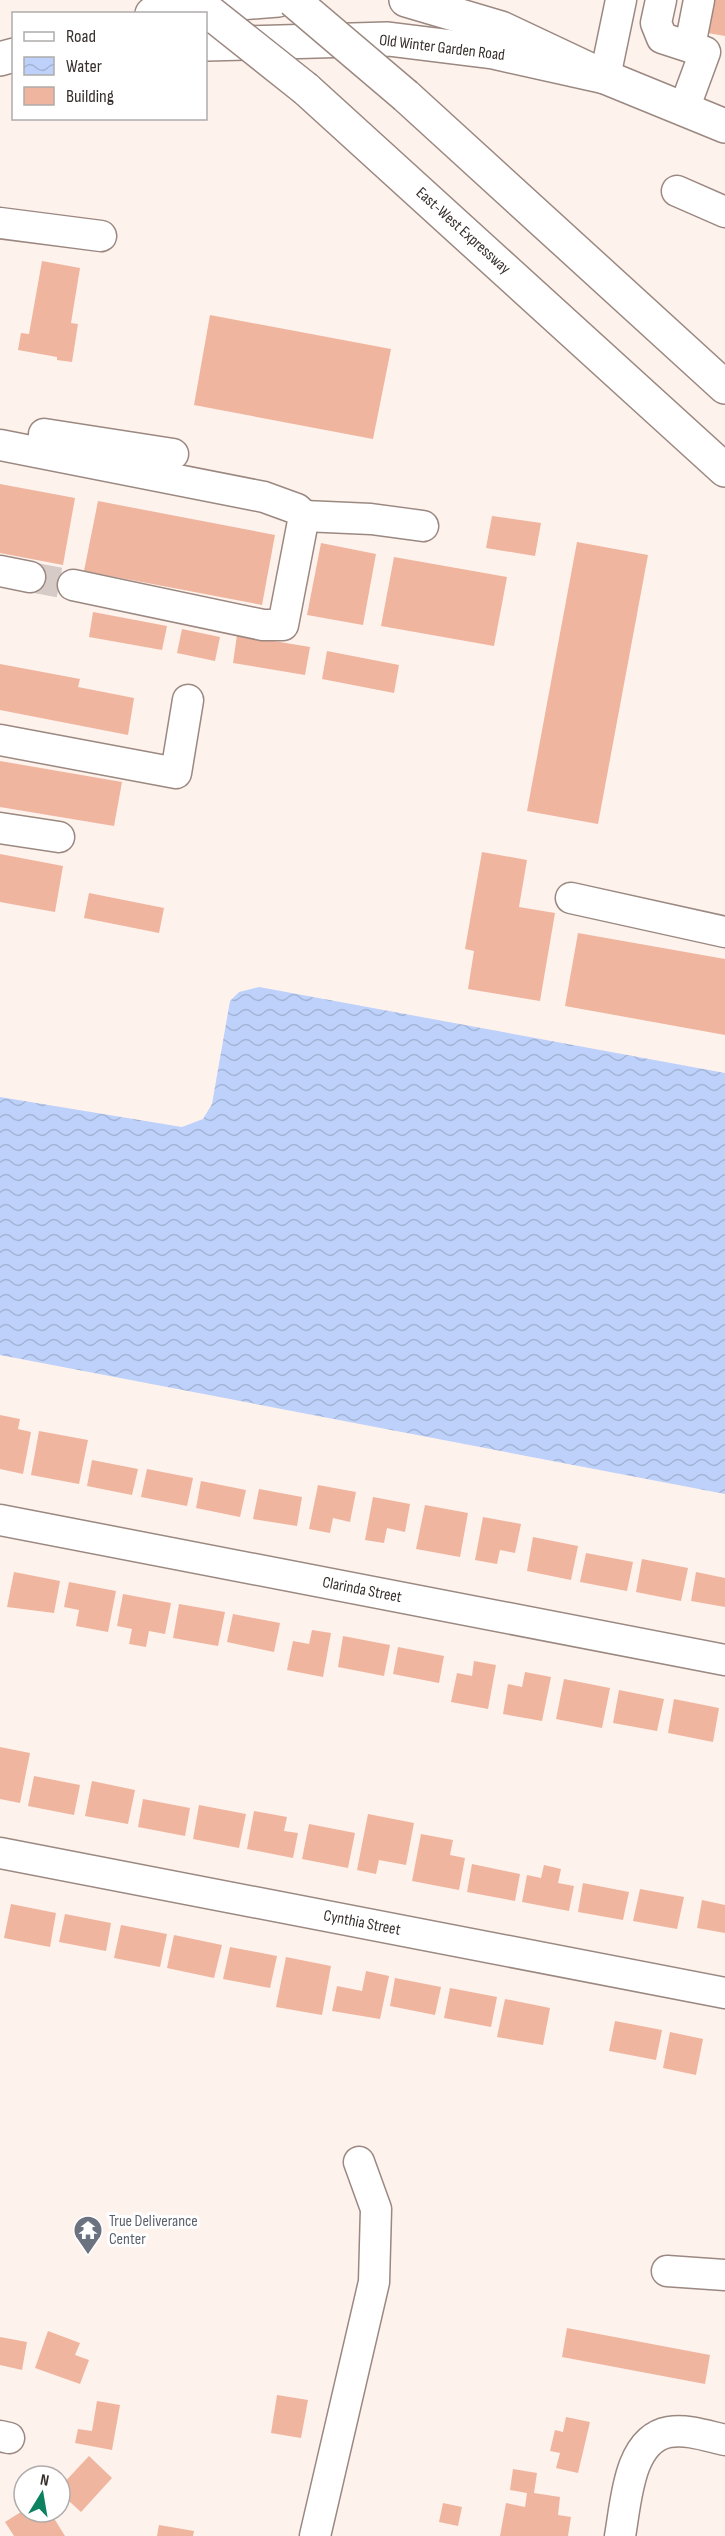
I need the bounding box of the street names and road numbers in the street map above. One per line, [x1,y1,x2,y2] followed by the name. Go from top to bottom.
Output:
[378,31,506,65] street label: Old Winter Garden Road
[412,184,514,278] street label: East-West Expressway
[321,1573,403,1607] street label: Clarinda Street
[322,1906,402,1940] street label: Cynthia Street

